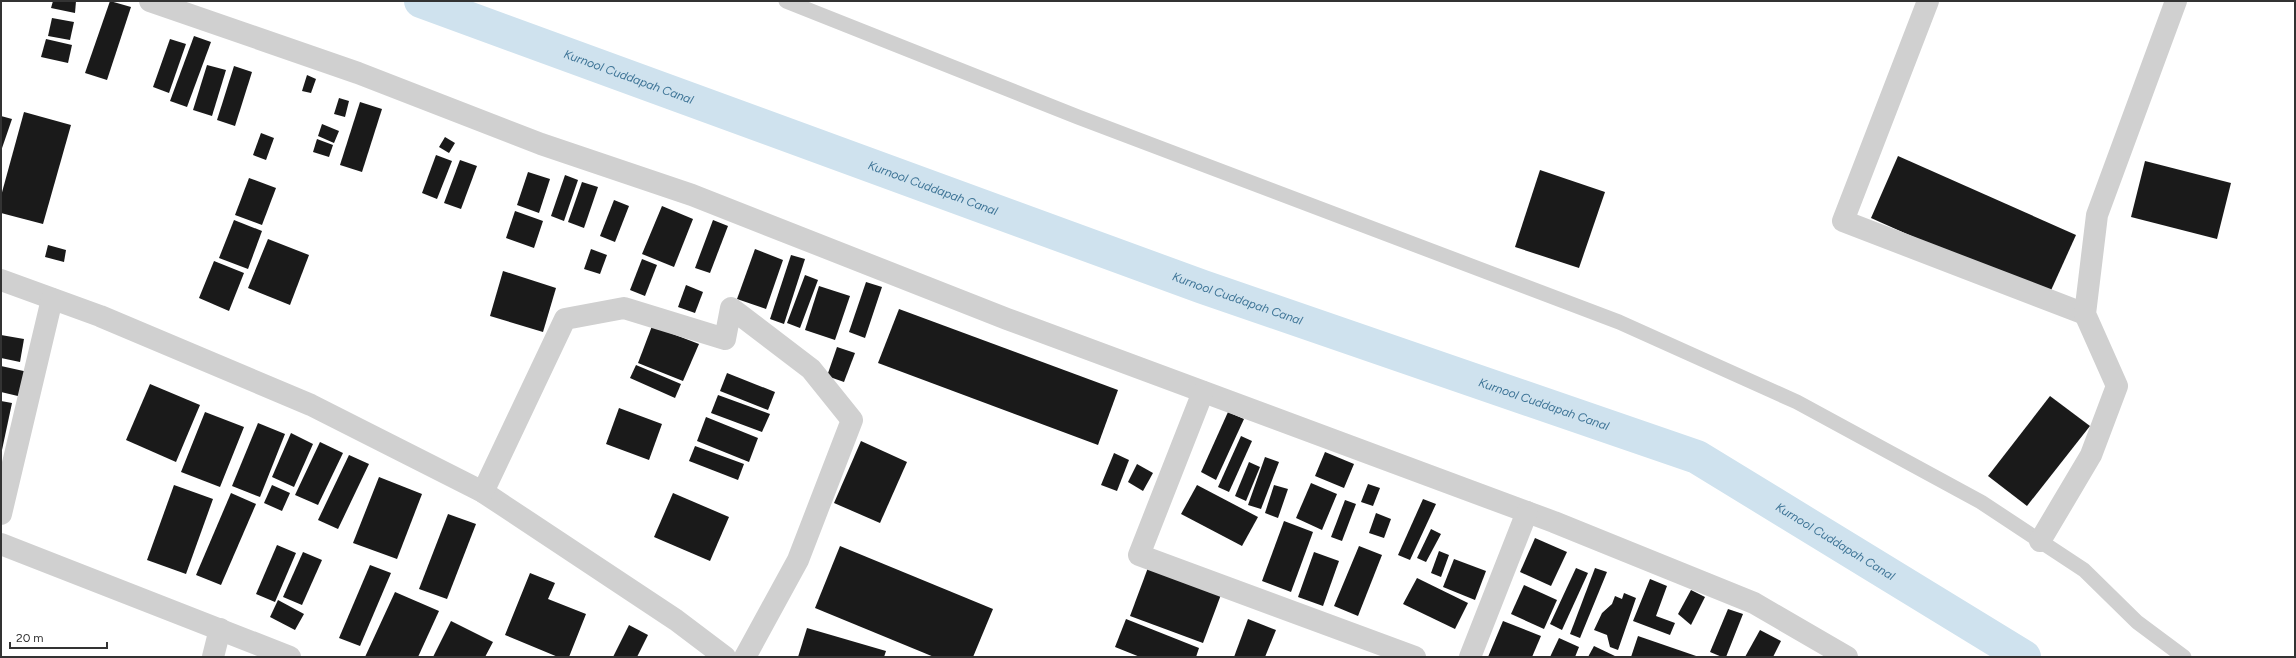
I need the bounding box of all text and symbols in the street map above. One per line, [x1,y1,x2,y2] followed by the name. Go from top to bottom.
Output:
[562,47,696,107] water label: Kurnool Cuddapah Canal
[866,158,1000,218] water label: Kurnool Cuddapah Canal
[1170,269,1305,328] water label: Kurnool Cuddapah Canal
[1477,375,1611,433] water label: Kurnool Cuddapah Canal
[1773,500,1897,583] water label: Kurnool Cuddapah Canal
[10,624,107,650] scale bar
[16,631,44,645] text: 20 m

